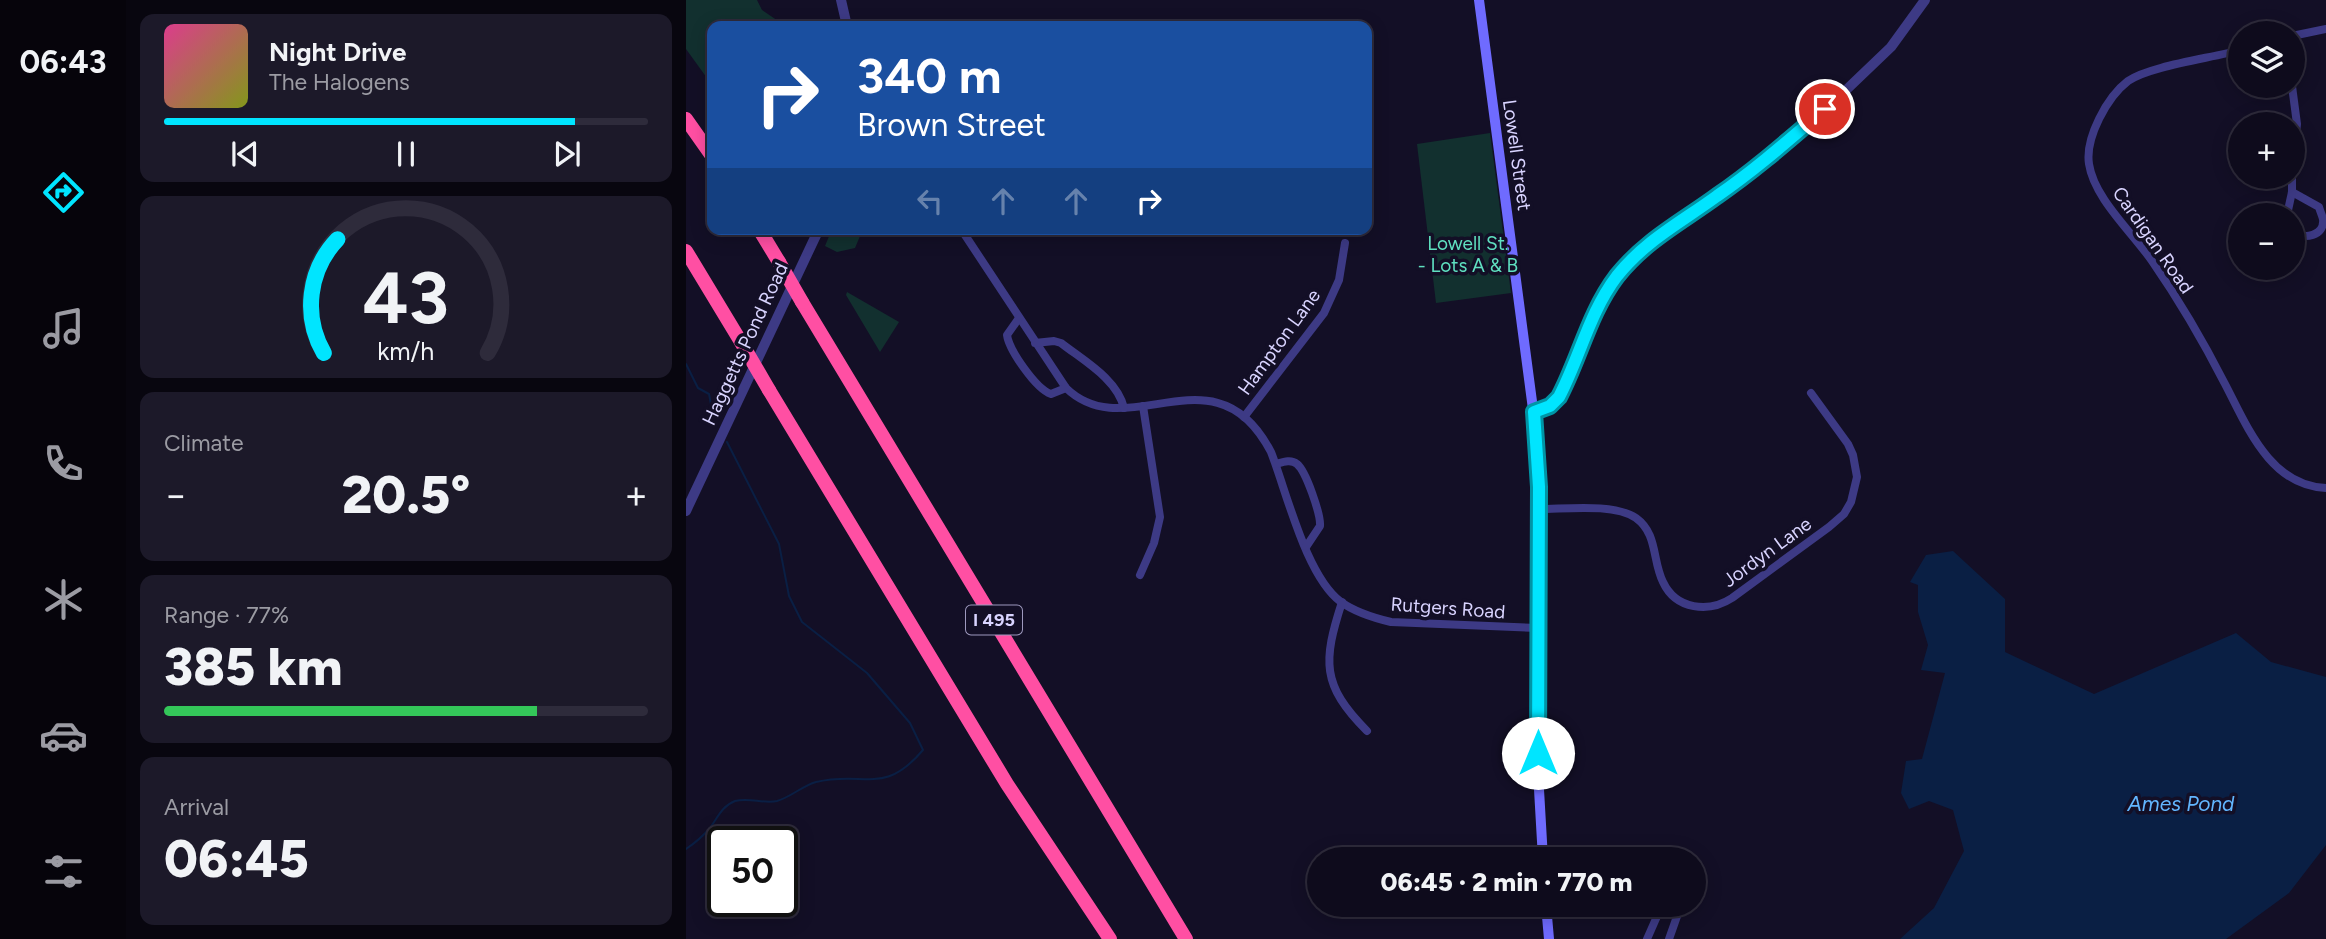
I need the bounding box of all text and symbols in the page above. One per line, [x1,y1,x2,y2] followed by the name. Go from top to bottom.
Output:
[2228,21,2305,280] map controls
[2228,21,2305,98] button: layers
[269,36,406,68] text: Night Drive
[20,43,106,81] text: 06:43
[857,46,1001,105] text: 340 m
[742,49,833,140] icon: right
[269,68,410,96] text: The Halogens
[1795,79,1855,139] pin
[1806,90,1844,128] icon: arrive
[1498,98,1536,212] street label: Lowell Street
[857,106,1046,144] text: Brown Street
[2228,112,2305,189] button: +
[226,135,264,173] icon: previous
[387,135,425,173] icon: pause
[548,135,586,173] icon: next
[39,168,88,217] icon: directions
[911,182,949,220] icon: left
[984,182,1022,220] icon: ahead
[1057,182,1095,220] icon: ahead
[1130,182,1168,220] icon: right
[2108,182,2198,298] street label: Cardigan Road
[2228,203,2305,280] button: −
[1418,232,1518,277] park label: Lowell St. - Lots A & B
[363,255,449,342] text: 43
[697,259,793,429] street label: Haggetts Pond Road
[1233,285,1325,399] street label: Hampton Lane
[39,304,88,353] icon: music
[377,336,435,366] text: km/h
[164,429,243,457] text: Climate
[39,439,88,488] icon: phone
[342,464,470,526] text: 20.5°
[164,472,188,518] text: −
[624,472,648,518] text: +
[1718,512,1816,592] street label: Jordyn Lane
[39,575,88,624] icon: climate
[1390,593,1506,623] street label: Rutgers Road
[164,601,289,629] text: Range · 77%
[966,606,1022,634] road number: I 495
[164,636,343,698] text: 385 km
[39,711,88,760] icon: car
[1501,716,1575,790] position arrow
[2127,791,2235,816] water label: Ames Pond
[164,793,229,821] text: Arrival
[707,826,798,917] speed limit sign: 50
[164,828,309,890] text: 06:45
[39,847,88,896] icon: filters
[1380,866,1633,898] text: 06:45 · 2 min · 770 m

